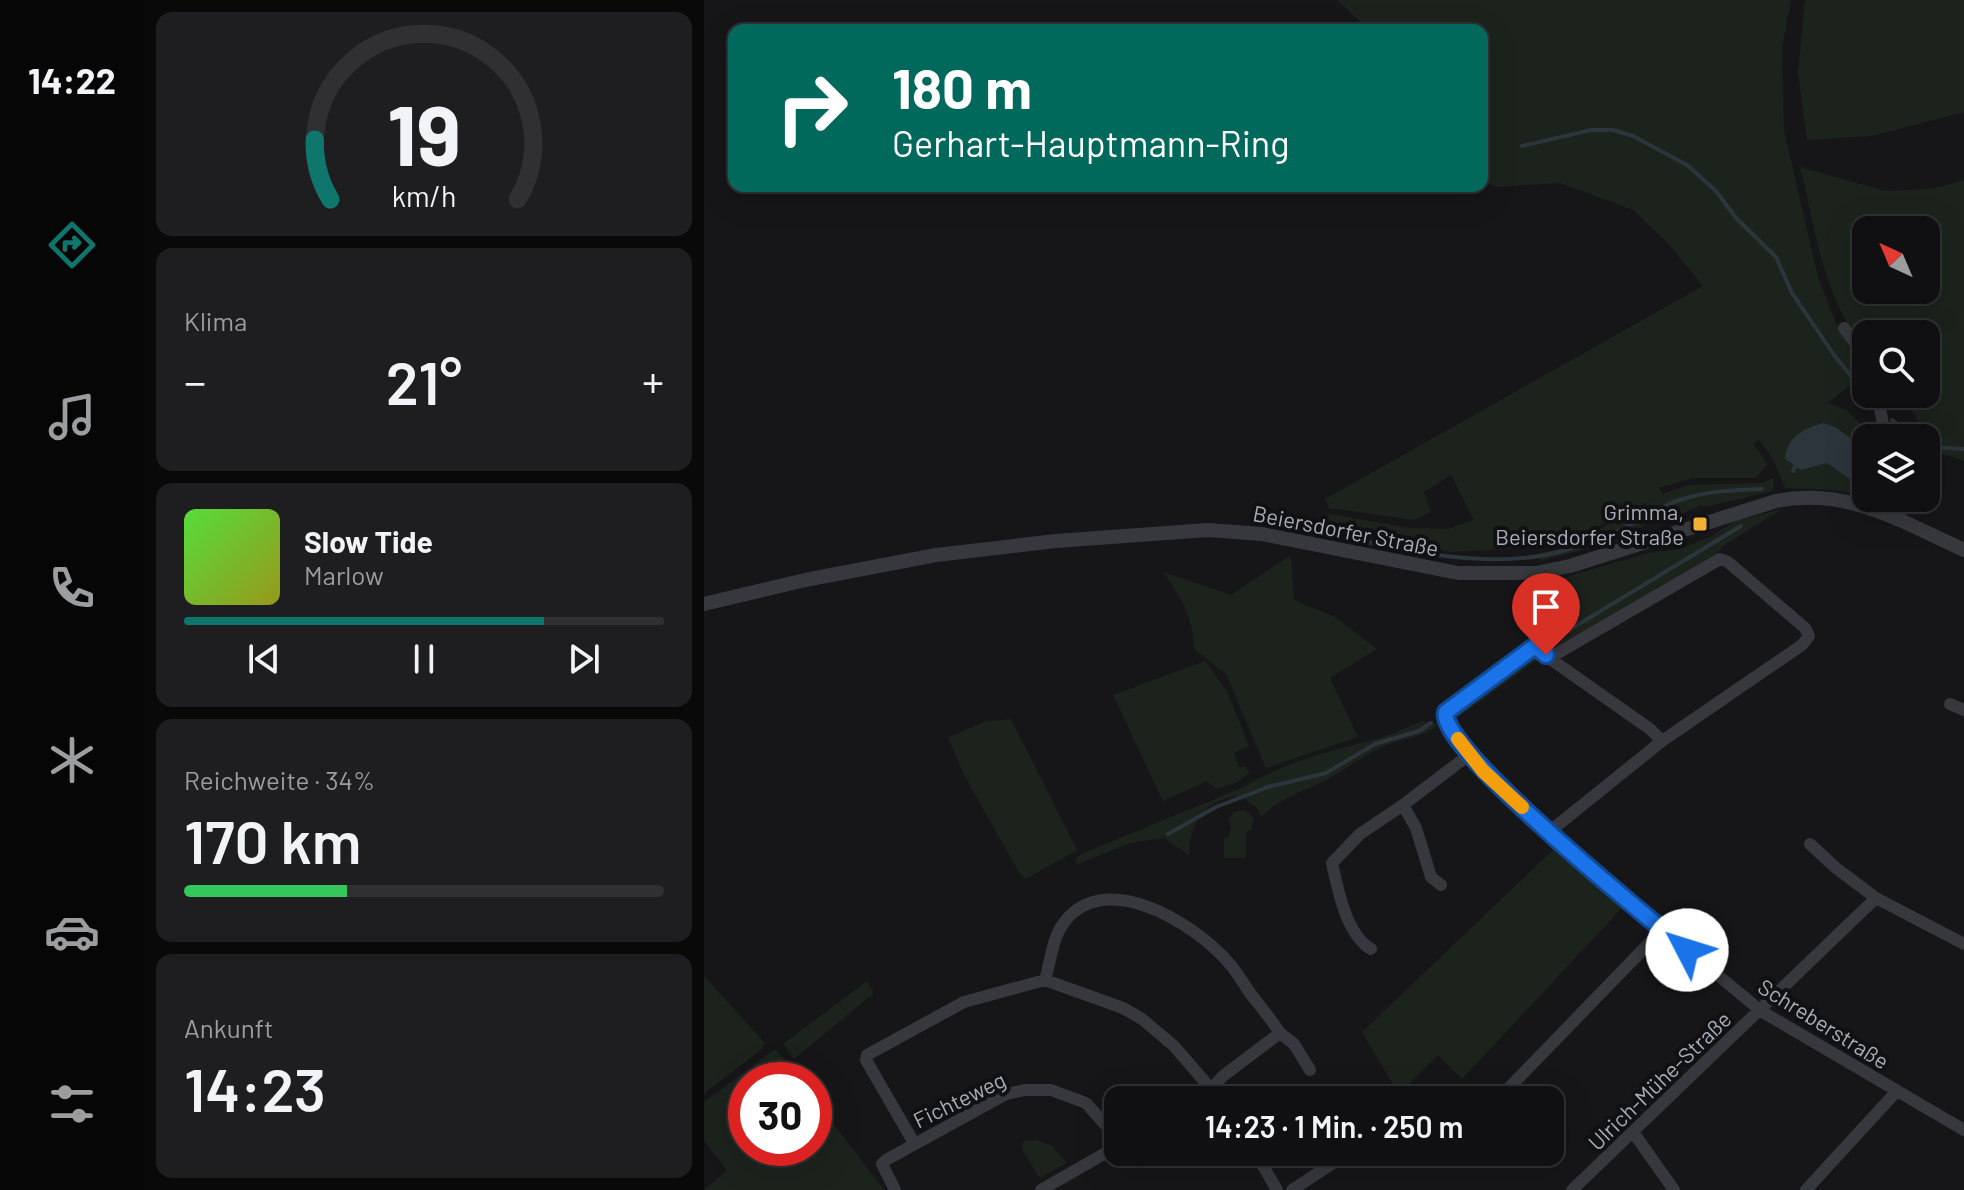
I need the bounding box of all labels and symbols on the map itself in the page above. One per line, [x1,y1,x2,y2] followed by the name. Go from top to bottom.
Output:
[1852,216,1940,304] north arrow
[1495,498,1684,549] place label: Grimma, Beiersdorfer Straße
[1251,499,1441,561] street label: Beiersdorfer Straße
[1691,515,1709,533] marker: Grimma, Beiersdorfer Straße
[1512,573,1580,655] pin
[1645,908,1729,992] position arrow
[1754,972,1894,1074] street label: Schreberstraße
[1582,1005,1736,1155] street label: Ulrich-Mühe-Straße
[728,1062,832,1166] speed limit sign: 30
[909,1066,1009,1132] street label: Fichteweg

